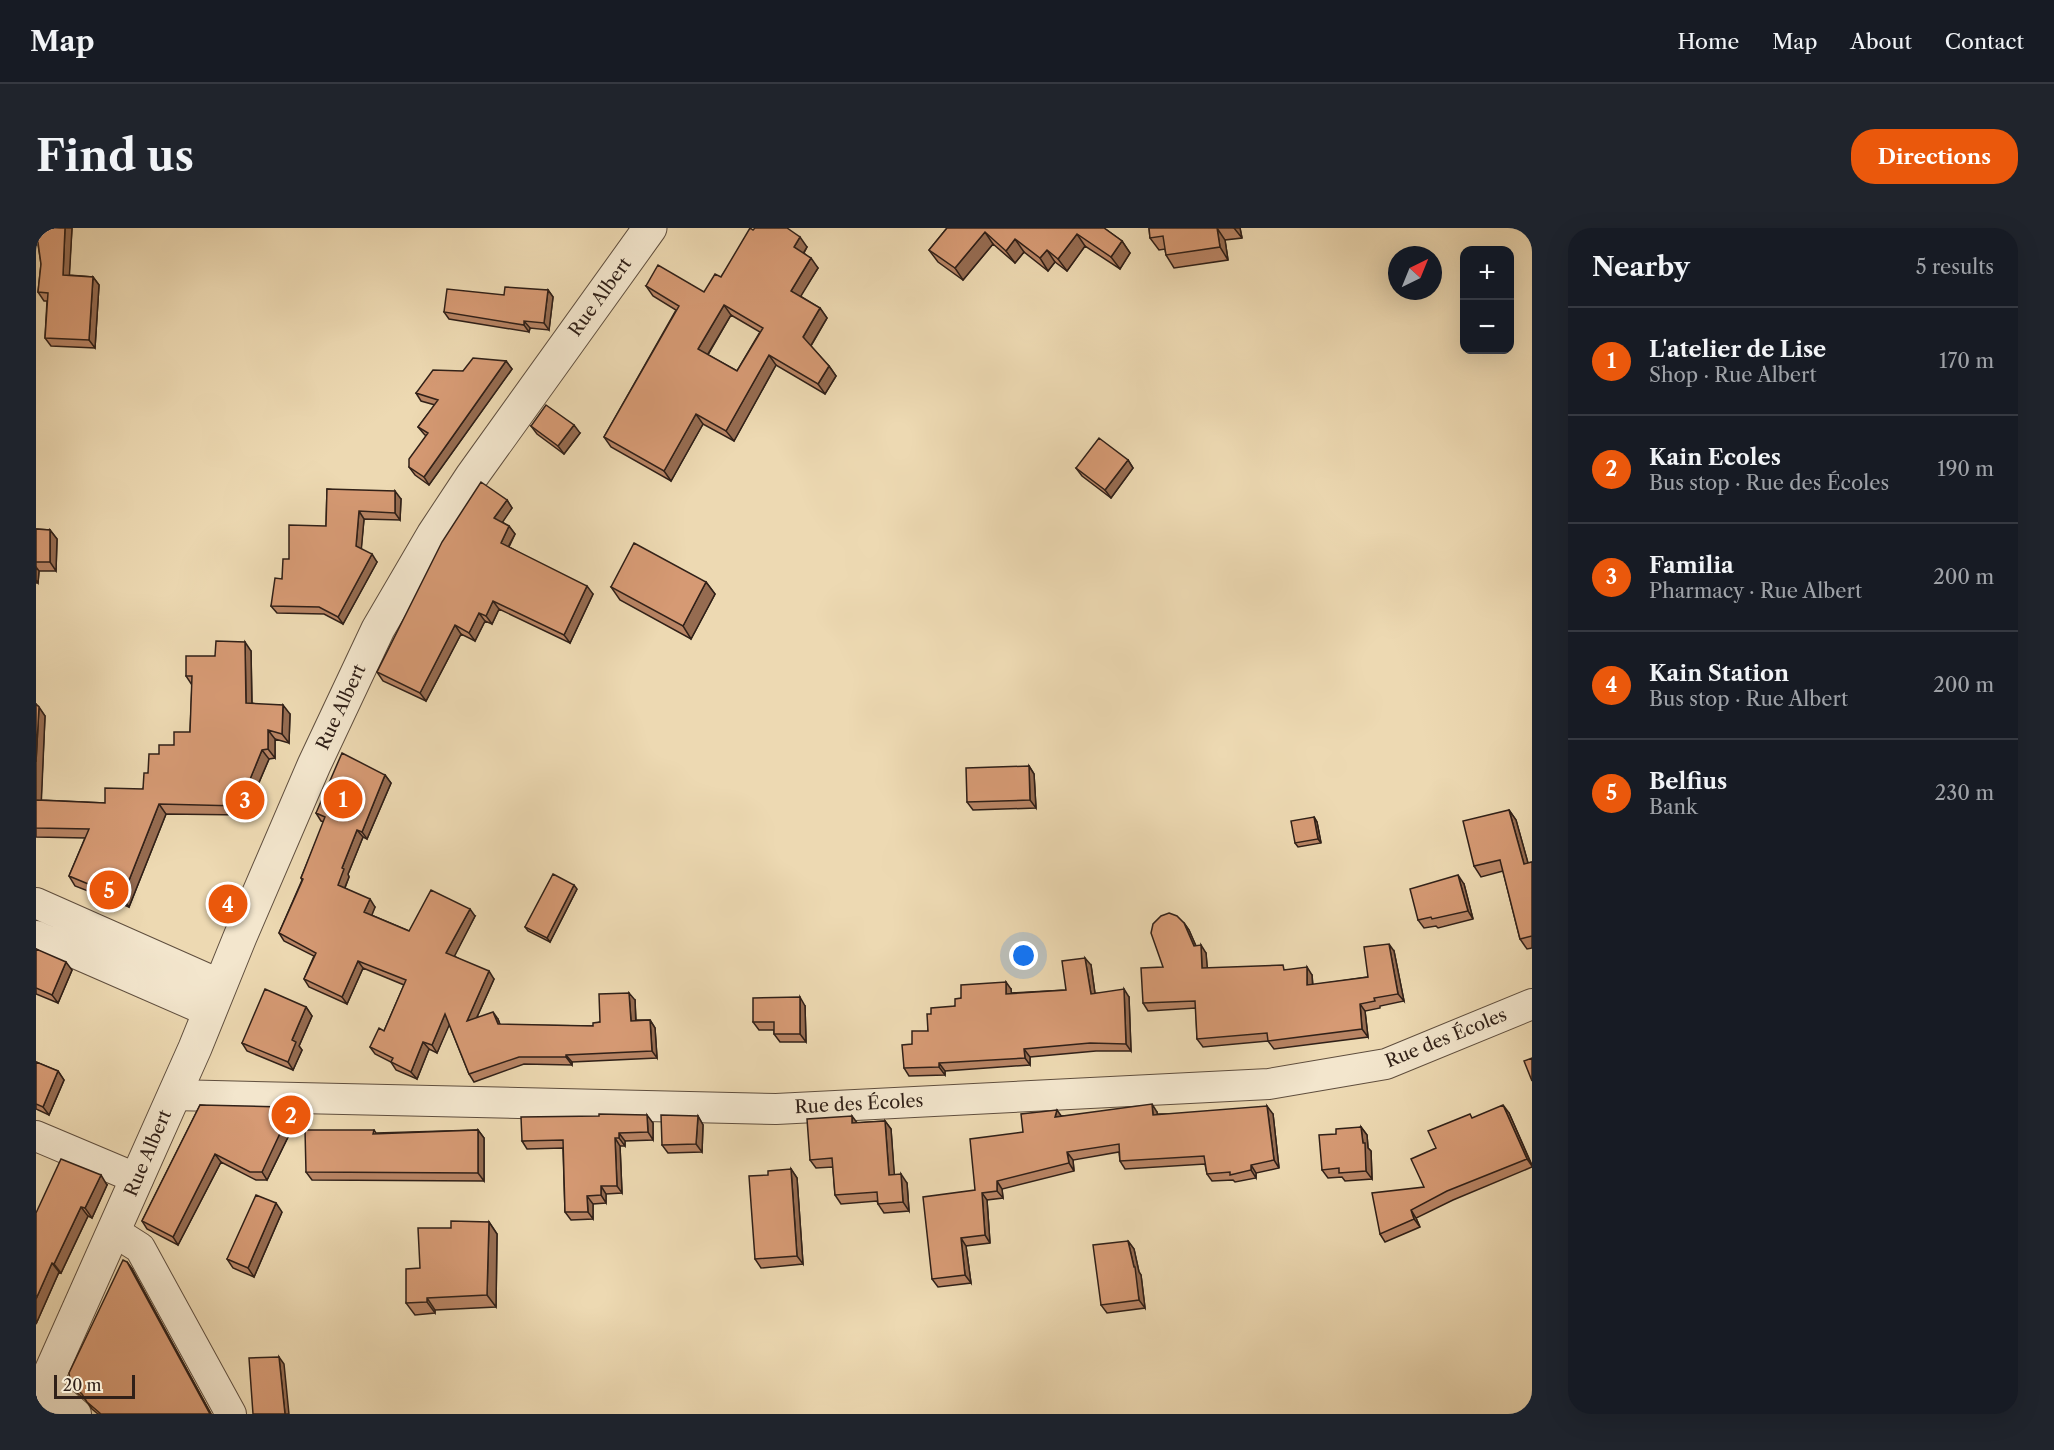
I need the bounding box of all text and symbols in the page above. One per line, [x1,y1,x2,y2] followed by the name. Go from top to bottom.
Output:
[30,24,94,58] text: Map
[1678,29,1739,54] text: Home
[1772,29,1817,54] text: Map
[1850,29,1912,54] text: About
[1945,29,2024,54] text: Contact
[1851,129,2018,184] button: Directions
[36,130,194,182] text: Find us
[1388,246,1442,300] north arrow
[1460,246,1514,354] map controls
[1460,246,1514,300] button: +
[1592,251,1690,283] text: Nearby
[564,253,636,341] street label: Rue Albert
[1916,255,1994,279] text: 5 results
[1460,300,1514,354] button: −
[1649,336,1826,363] text: L'atelier de Lise
[1607,349,1616,373] text: 1
[1939,349,1994,373] text: 170 m
[1649,363,1817,387] text: Shop · Rue Albert
[1649,444,1781,471] text: Kain Ecoles
[1606,457,1617,481] text: 2
[1937,457,1994,481] text: 190 m
[1649,471,1889,495] text: Bus stop · Rue des Écoles
[1649,552,1734,579] text: Familia
[1606,565,1617,589] text: 3
[1933,565,1994,589] text: 200 m
[1649,579,1862,603] text: Pharmacy · Rue Albert
[312,660,371,753] street label: Rue Albert
[1649,660,1789,687] text: Kain Station
[1606,673,1617,697] text: 4
[1933,673,1994,697] text: 200 m
[1649,687,1848,711] text: Bus stop · Rue Albert
[1649,768,1727,795] text: Belfius
[324,776,362,822] pin: 1
[226,778,264,822] pin: 3
[1606,781,1617,805] text: 5
[1935,781,1994,805] text: 230 m
[1649,795,1698,819] text: Bank
[90,868,128,912] pin: 5
[208,882,248,926] pin: 4
[1009,941,1038,970] your location
[1382,1003,1510,1072] street label: Rue des Écoles
[794,1089,924,1118] street label: Rue des Écoles
[272,1092,310,1138] pin: 2
[120,1106,176,1200] street label: Rue Albert
[54,1372,135,1400] scale bar
[63,1375,102,1395] text: 20 m

